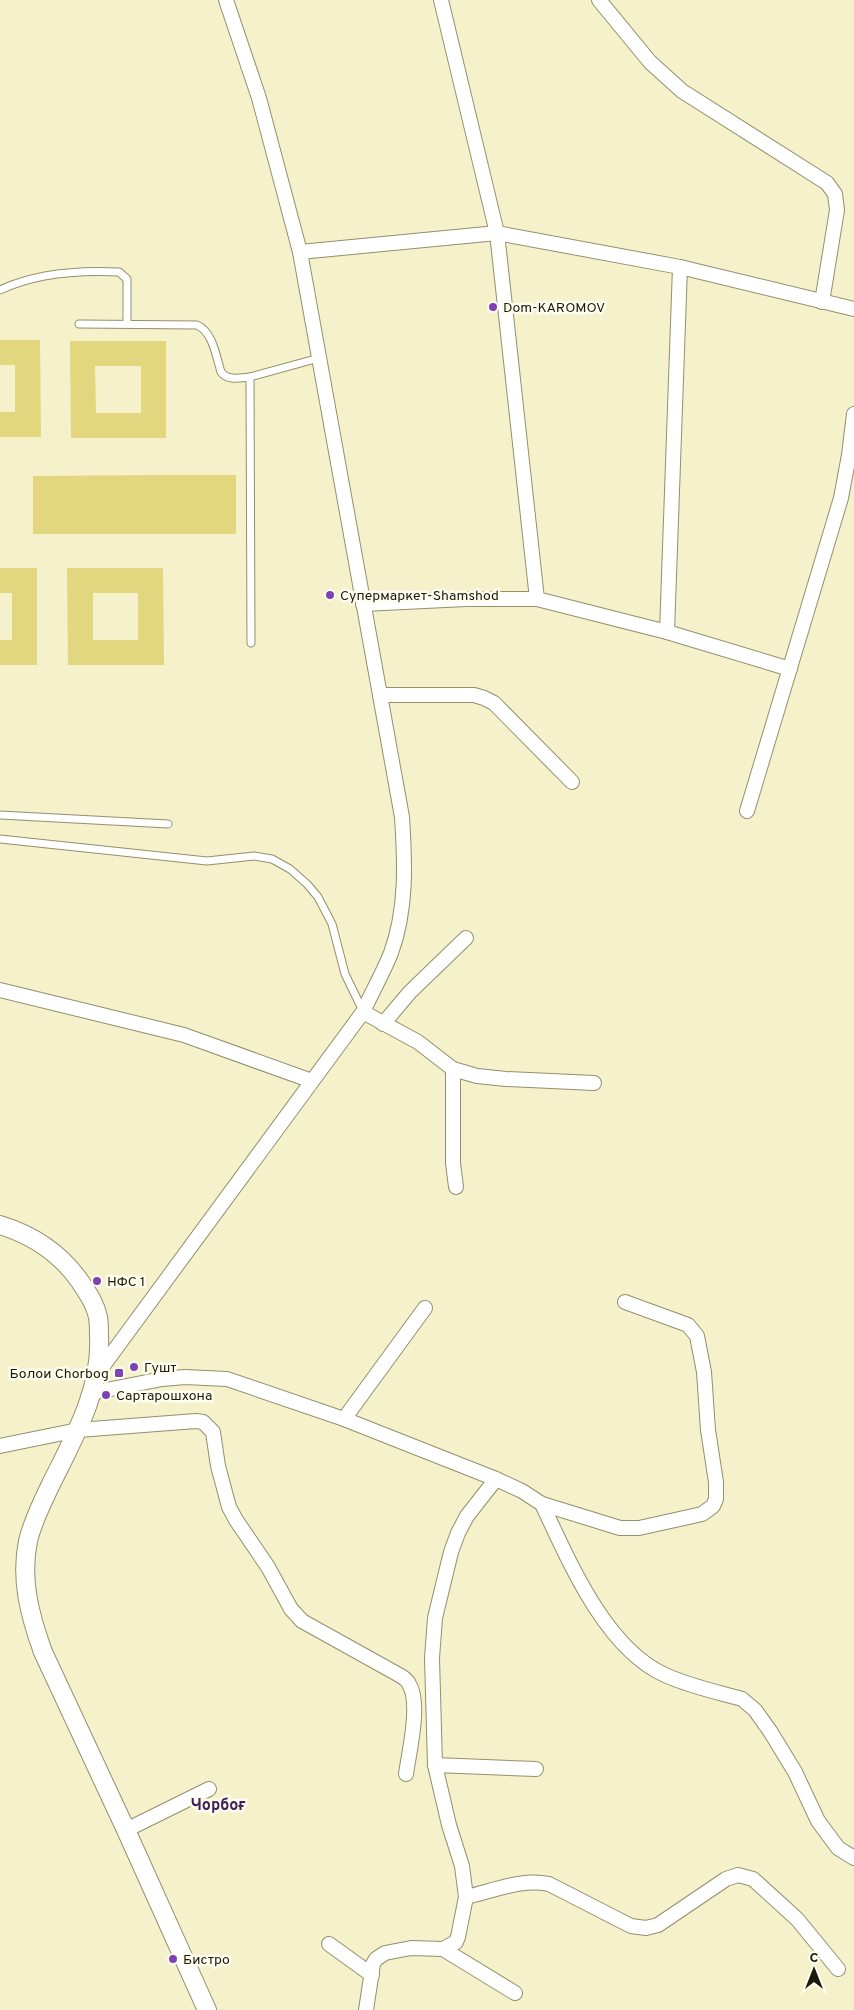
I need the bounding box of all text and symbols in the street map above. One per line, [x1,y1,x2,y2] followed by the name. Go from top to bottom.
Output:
[503,300,605,317] place label: Dom-KAROMOV
[487,301,499,313] marker: Dom-KAROMOV
[340,588,499,605] place label: Супермаркет-Shamshod
[324,589,336,601] marker: Супермаркет-Shamshod
[107,1274,145,1291] place label: НФС 1
[91,1275,103,1287] marker: НФС 1
[144,1360,177,1377] place label: Гушт
[128,1361,140,1373] marker: Гушт
[10,1366,109,1383] place label: Болои Chorbog
[113,1367,125,1379] marker: Болои Chorbog
[116,1388,212,1405] place label: Сартарошхона
[100,1389,112,1401] marker: Сартарошхона
[190,1796,246,1816] district label: Чорбоғ
[789,1945,839,1995] north arrow
[810,1950,819,1967] text: С
[183,1952,230,1969] place label: Бистро
[167,1953,179,1965] marker: Бистро

